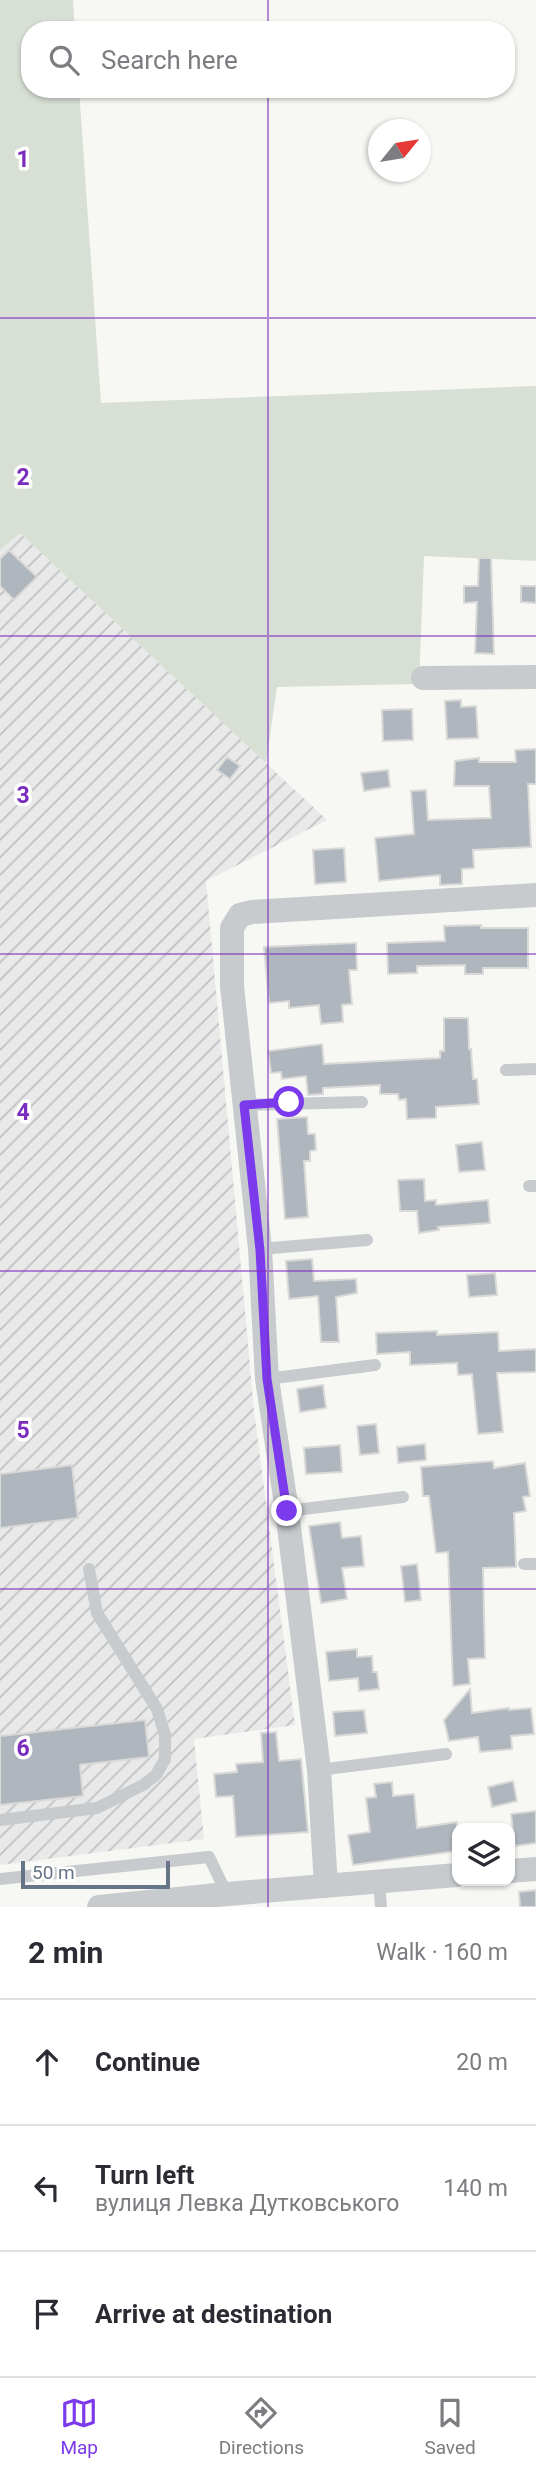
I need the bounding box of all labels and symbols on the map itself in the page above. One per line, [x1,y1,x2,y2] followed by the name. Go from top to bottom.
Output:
[368,119,431,182] north arrow
[16,146,30,173] text: 1
[16,464,30,491] text: 2
[16,782,30,809] text: 3
[273,1086,304,1117] route start
[16,1099,30,1126] text: 4
[16,1417,30,1444] text: 5
[271,1495,302,1526] route end
[16,1735,30,1762] text: 6
[21,1858,170,1890] scale bar

